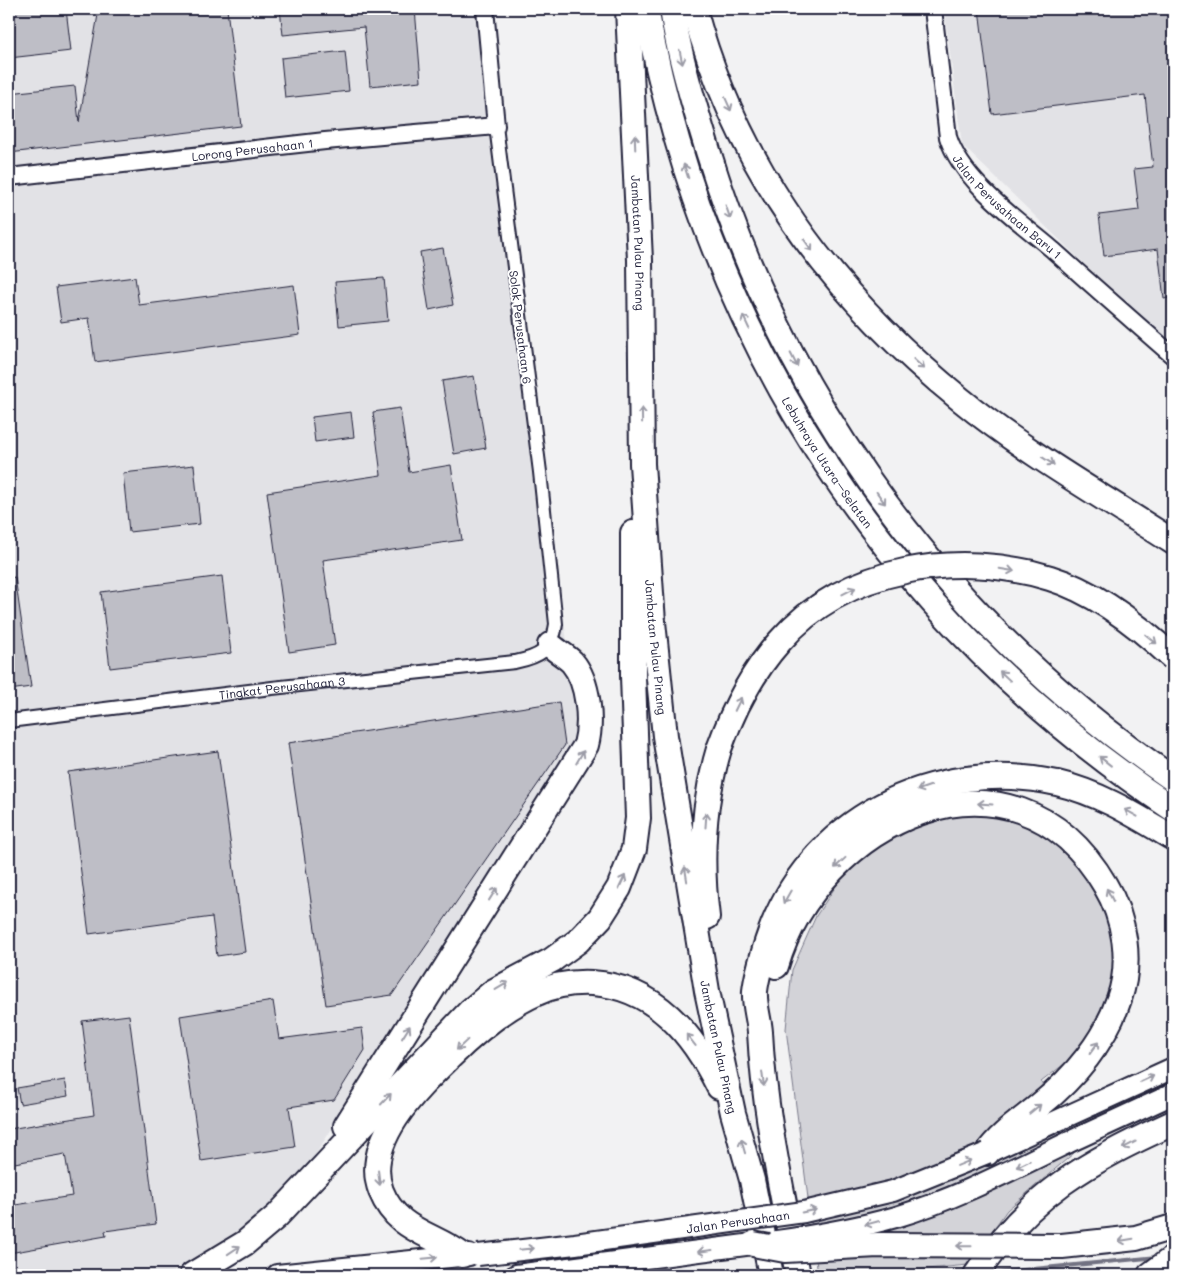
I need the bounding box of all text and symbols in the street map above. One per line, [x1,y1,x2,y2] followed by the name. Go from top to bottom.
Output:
[677,48,687,64] one-way arrow
[723,96,733,111] one-way arrow
[191,134,314,164] street label: Lorong Perusahaan 1
[631,134,640,150] one-way arrow
[949,152,1065,262] street label: Jalan Perusahaan Baru 1
[681,164,690,180] one-way arrow
[628,175,648,311] street label: Jambatan Pulau Pinang
[724,204,733,219] one-way arrow
[803,237,814,251] one-way arrow
[506,269,536,385] street label: Solok Perusahaan 6
[741,315,750,330] one-way arrow
[789,353,799,368] one-way arrow
[912,358,925,369] one-way arrow
[779,394,877,531] street label: Lebuhraya Utara–Selatan
[637,408,646,424] one-way arrow
[1041,456,1055,466] one-way arrow
[876,491,886,505] one-way arrow
[999,565,1015,575] one-way arrow
[642,579,671,716] street label: Jambatan Pulau Pinang
[841,586,856,595] one-way arrow
[1145,633,1158,644] one-way arrow
[999,670,1011,682] one-way arrow
[218,672,346,703] street label: Tingkat Perusahaan 3
[733,697,743,712] one-way arrow
[575,750,585,764] one-way arrow
[1099,756,1112,767] one-way arrow
[917,783,933,793] one-way arrow
[977,799,993,809] one-way arrow
[1125,808,1139,818] one-way arrow
[701,812,710,828] one-way arrow
[833,857,846,869] one-way arrow
[681,866,691,882] one-way arrow
[617,875,627,890] one-way arrow
[488,888,498,902] one-way arrow
[1105,888,1115,903] one-way arrow
[782,889,792,904] one-way arrow
[697,979,741,1115] street label: Jambatan Pulau Pinang
[495,981,509,991] one-way arrow
[402,1025,412,1039] one-way arrow
[686,1034,697,1047] one-way arrow
[456,1039,468,1051] one-way arrow
[1088,1042,1099,1055] one-way arrow
[758,1071,768,1087] one-way arrow
[1140,1073,1155,1083] one-way arrow
[381,1093,392,1106] one-way arrow
[1029,1104,1042,1115] one-way arrow
[737,1139,747,1155] one-way arrow
[1122,1140,1137,1150] one-way arrow
[956,1158,971,1168] one-way arrow
[1016,1159,1031,1169] one-way arrow
[374,1170,384,1186] one-way arrow
[801,1205,817,1215] one-way arrow
[685,1206,791,1236] street label: Jalan Perusahaan
[865,1219,881,1228] one-way arrow
[1119,1235,1135,1245] one-way arrow
[956,1241,972,1251] one-way arrow
[519,1244,535,1254] one-way arrow
[227,1245,241,1255] one-way arrow
[697,1246,713,1256] one-way arrow
[422,1254,438,1263] one-way arrow

